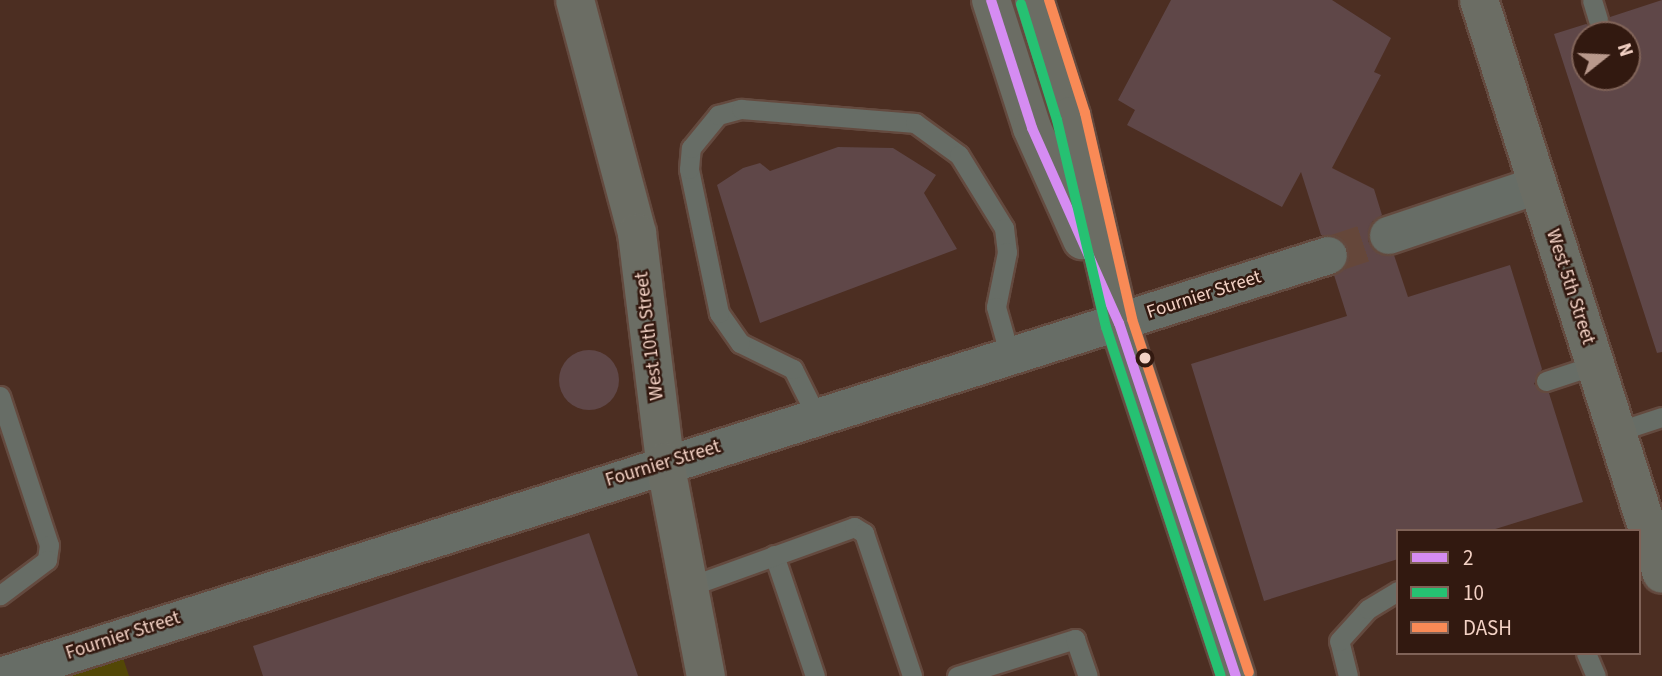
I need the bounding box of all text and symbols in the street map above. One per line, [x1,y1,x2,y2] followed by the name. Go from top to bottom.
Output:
[1571,21,1641,91] north arrow
[1610,40,1639,60] text: N
[1541,227,1599,347] street label: West 5th Street
[1144,266,1264,324] street label: Fournier Street
[631,270,669,402] street label: West 10th Street
[1138,351,1152,365] unlabelled marker
[603,436,723,492] street label: Fournier Street
[1396,529,1641,655] legend
[1463,543,1473,573] text: 2
[1463,578,1484,608] text: 10
[63,607,183,665] street label: Fournier Street
[1463,613,1512,643] text: DASH

